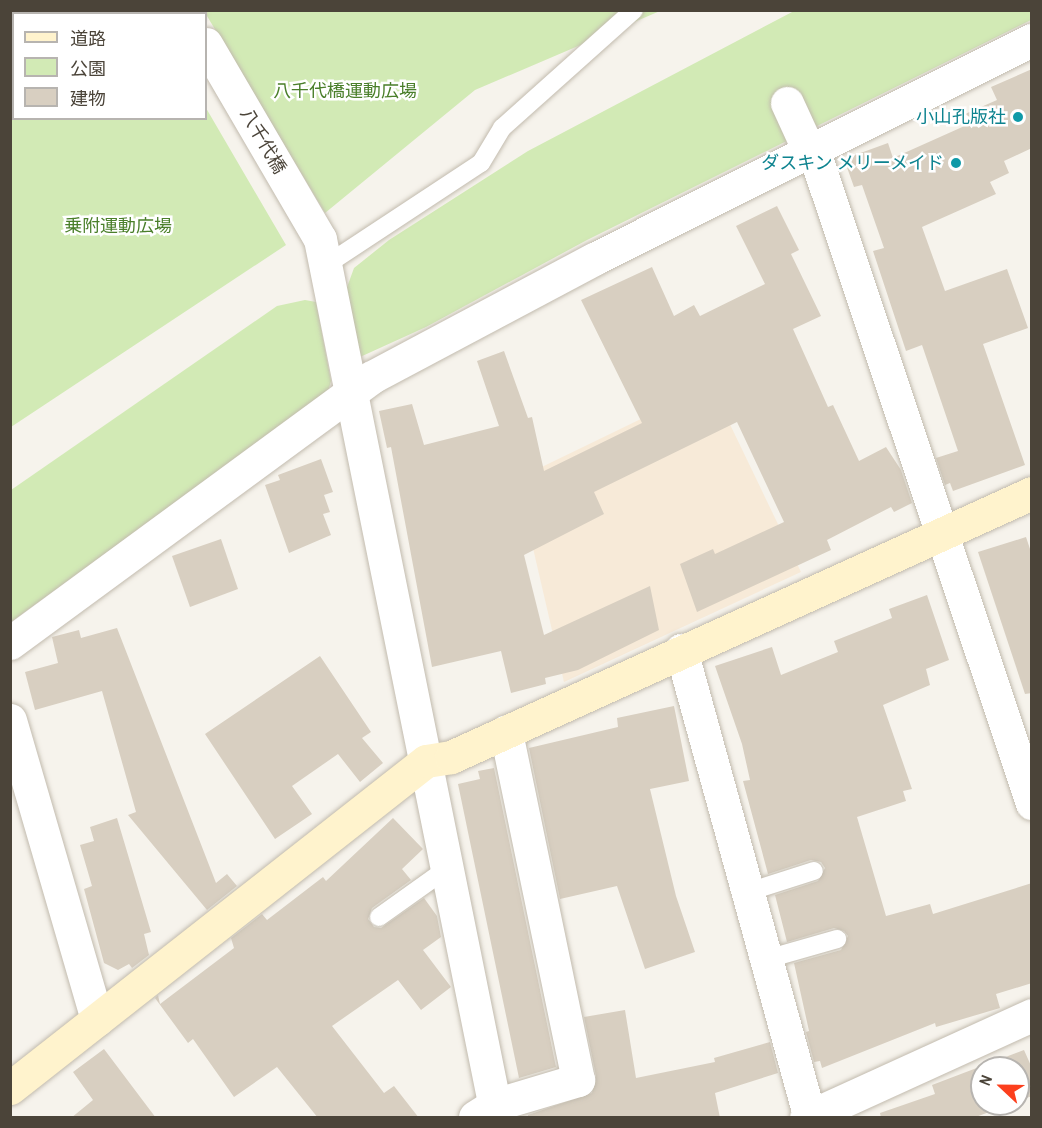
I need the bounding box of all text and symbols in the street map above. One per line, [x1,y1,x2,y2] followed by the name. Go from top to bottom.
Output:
[12,12,207,120] legend
[70,26,106,51] text: 道路
[70,56,106,81] text: 公園
[273,80,417,102] park label: 八千代橋運動広場
[70,86,106,111] text: 建物
[236,104,290,178] street label: 八千代橋
[916,106,1006,128] place label: 小山孔版社
[1011,110,1025,124] marker: 小山孔版社
[760,152,944,174] place label: ダスキン メリーメイド
[949,156,963,170] marker: ダスキン メリーメイド
[64,215,172,237] park label: 乗附運動広場
[970,1056,1030,1116] north arrow
[973,1071,997,1089] text: N

